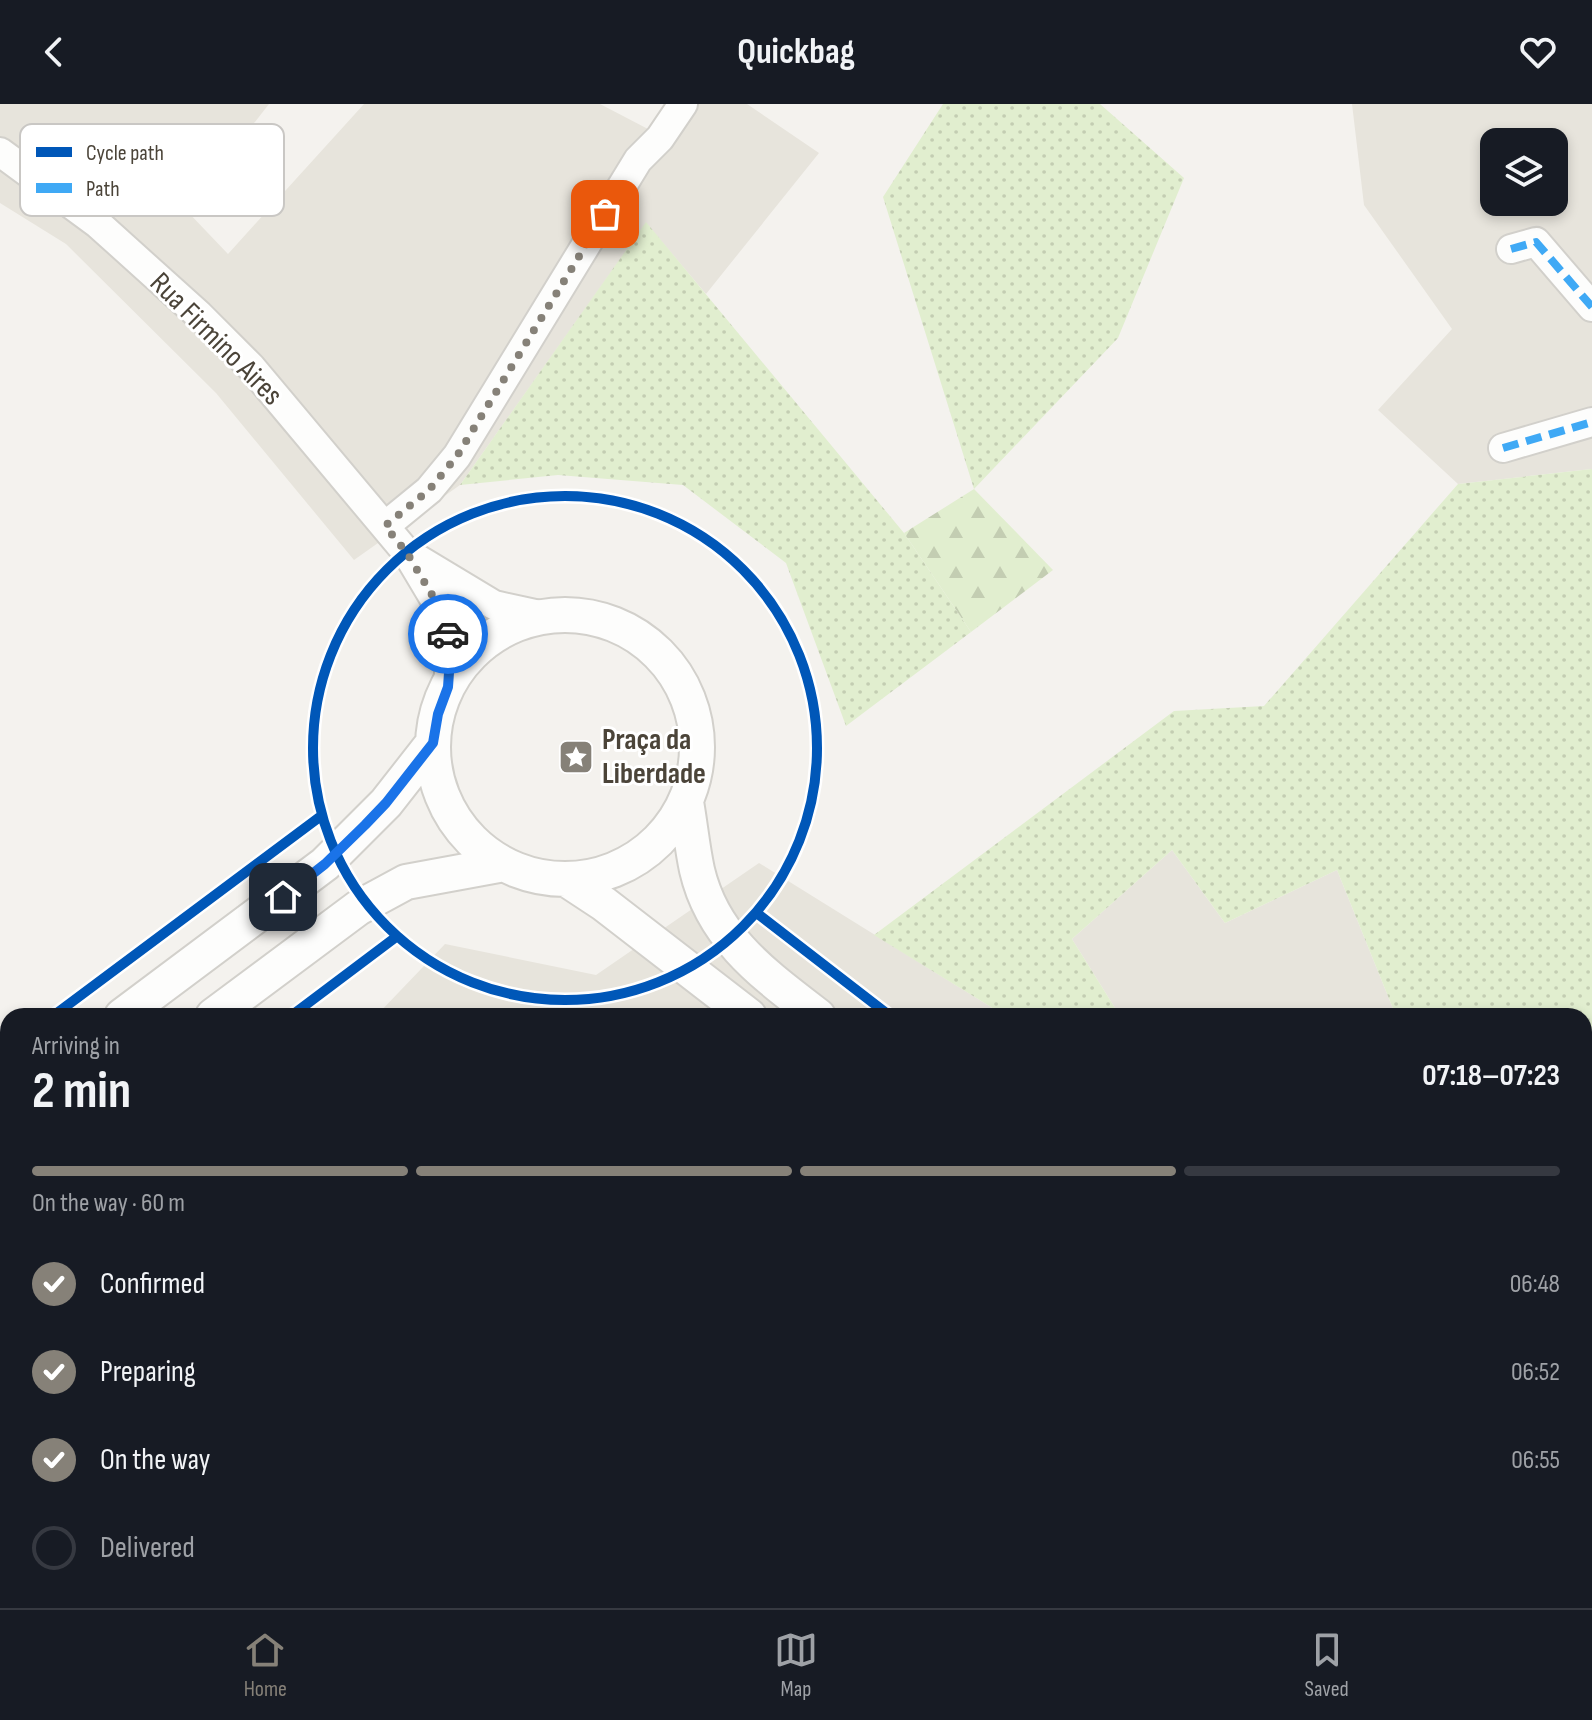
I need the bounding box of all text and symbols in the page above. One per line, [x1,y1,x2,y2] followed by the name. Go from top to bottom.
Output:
[32,30,76,74] icon: back
[1516,30,1560,74] icon: heart
[737,31,855,74] text: Quickbag
[20,124,284,216] legend
[1480,128,1568,216] map controls
[1480,128,1568,216] button: layers
[86,140,164,167] text: Cycle path
[86,176,120,203] text: Path
[571,180,639,248] pin
[583,192,627,236] icon: bag
[142,265,290,413] street label: Rua Firmino Aires
[408,594,488,674] courier
[426,612,470,656] icon: car
[602,722,706,792] place label: Praça da Liberdade
[557,738,595,776] place icon: Praça da Liberdade
[249,863,317,931] pin
[261,875,305,919] icon: home
[32,1031,120,1062] text: Arriving in
[1422,1058,1560,1094] text: 07:18–07:23
[32,1060,131,1123] text: 2 min
[32,1188,185,1219] text: On the way · 60 m
[32,1262,76,1306] icon: check
[100,1266,205,1302] text: Confirmed
[1510,1269,1560,1300] text: 06:48
[32,1350,76,1394] icon: check
[100,1354,196,1390] text: Preparing
[1511,1357,1560,1388] text: 06:52
[32,1438,76,1482] icon: check
[100,1442,210,1478] text: On the way
[1511,1445,1560,1476] text: 06:55
[100,1530,195,1566] text: Delivered
[243,1628,287,1703] tab: Home
[774,1628,818,1703] tab: Map
[1305,1628,1349,1703] tab: Saved

